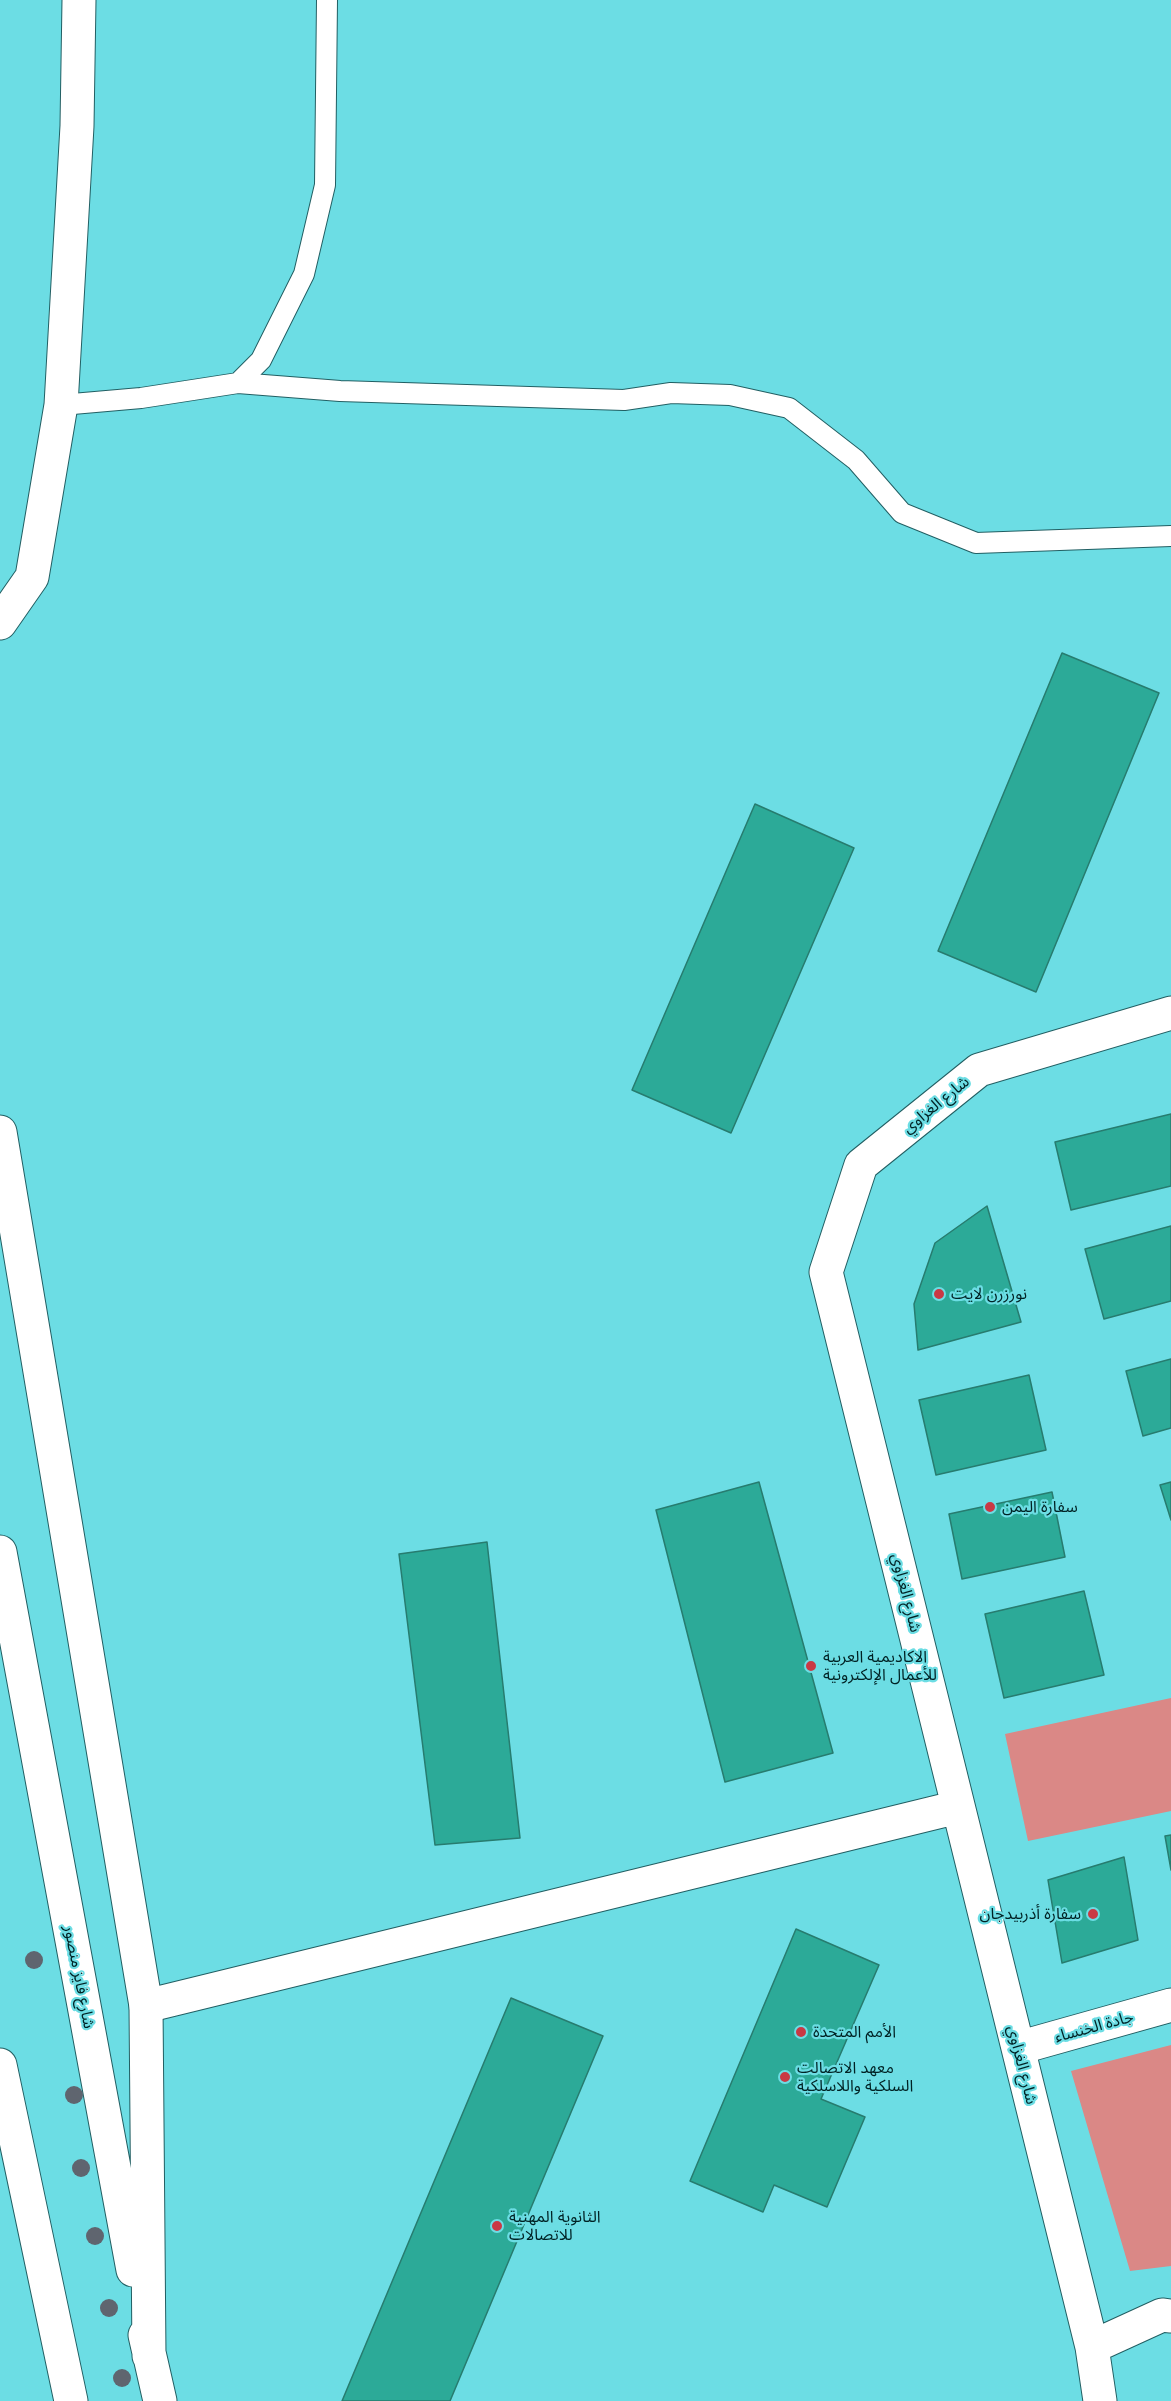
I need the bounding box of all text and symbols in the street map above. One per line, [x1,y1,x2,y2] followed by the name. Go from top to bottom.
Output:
[899,1072,973,1138] street label: شارع الغزاوي
[951,1284,1027,1304] place label: نورزرن لايت
[932,1287,946,1301] marker: نورزرن لايت
[1002,1497,1078,1517] place label: سفارة اليمن
[983,1500,997,1514] marker: سفارة اليمن
[887,1552,925,1634] street label: شارع الغزاوي
[823,1647,937,1685] place label: الاكاديمية العربية للأعمال الإلكترونية
[804,1659,818,1673] marker: الاكاديمية العربية للأعمال الإلكترونية
[979,1904,1081,1924] place label: سفارة أذربيدجان
[1086,1907,1100,1921] marker: سفارة أذربيدجان
[60,1924,98,2030] street label: شارع فايز منصور
[1053,2007,1135,2047] street label: جادة الخنساء
[813,2022,896,2042] place label: الأمم المتحدة
[1003,2024,1041,2106] street label: شارع الغزاوي
[794,2025,808,2039] marker: الأمم المتحدة
[797,2058,913,2096] place label: معهد الاتصالت السلكية واللاسلكية
[778,2070,792,2084] marker: معهد الاتصالت السلكية واللاسلكية
[509,2207,601,2245] place label: الثانوية المهنية للاتصالات
[490,2219,504,2233] marker: الثانوية المهنية للاتصالات

